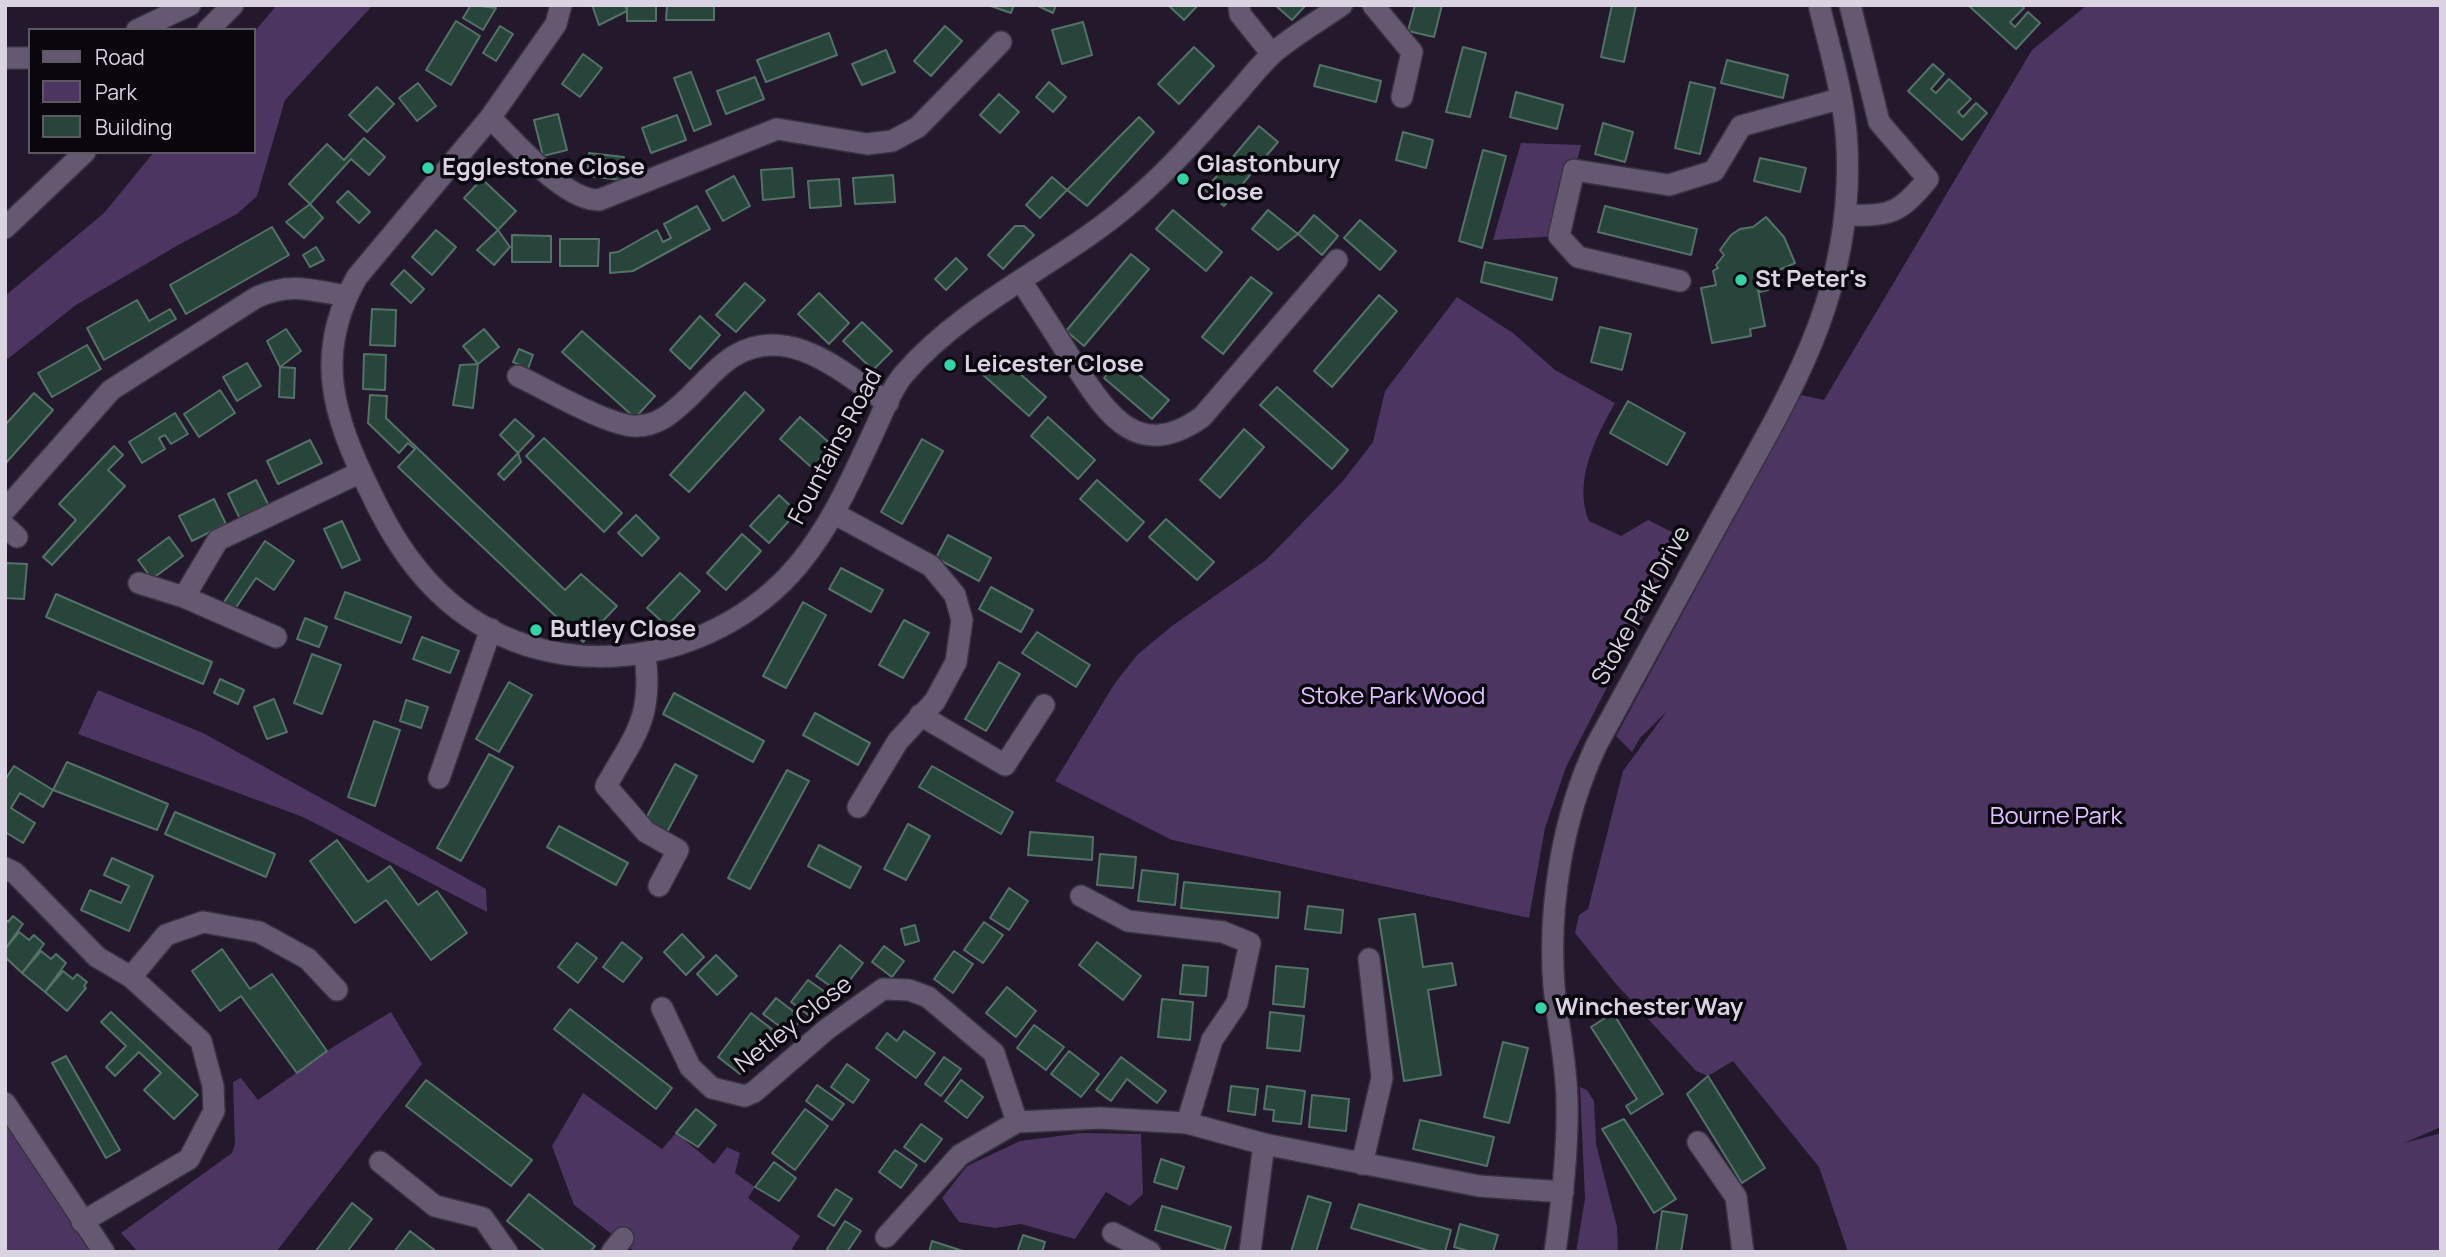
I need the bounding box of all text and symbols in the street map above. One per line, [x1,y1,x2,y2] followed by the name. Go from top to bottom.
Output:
[28,28,256,154] legend
[95,43,145,71] text: Road
[95,78,137,106] text: Park
[95,113,172,141] text: Building
[1197,151,1340,207] place label: Glastonbury Close
[442,154,645,182] place label: Egglestone Close
[420,160,436,176] marker: Egglestone Close
[1175,171,1191,187] marker: Glastonbury Close
[1755,266,1867,294] place label: St Peter's
[1733,272,1749,288] marker: St Peter's
[964,351,1144,379] place label: Leicester Close
[942,357,958,373] marker: Leicester Close
[783,365,889,529] street label: Fountains Road
[1586,521,1698,691] street label: Stoke Park Drive
[550,616,696,644] place label: Butley Close
[528,622,544,638] marker: Butley Close
[1301,683,1485,711] park label: Stoke Park Wood
[1990,803,2122,831] park label: Bourne Park
[730,970,858,1080] street label: Netley Close
[1555,994,1743,1022] place label: Winchester Way
[1533,1000,1549,1016] marker: Winchester Way

